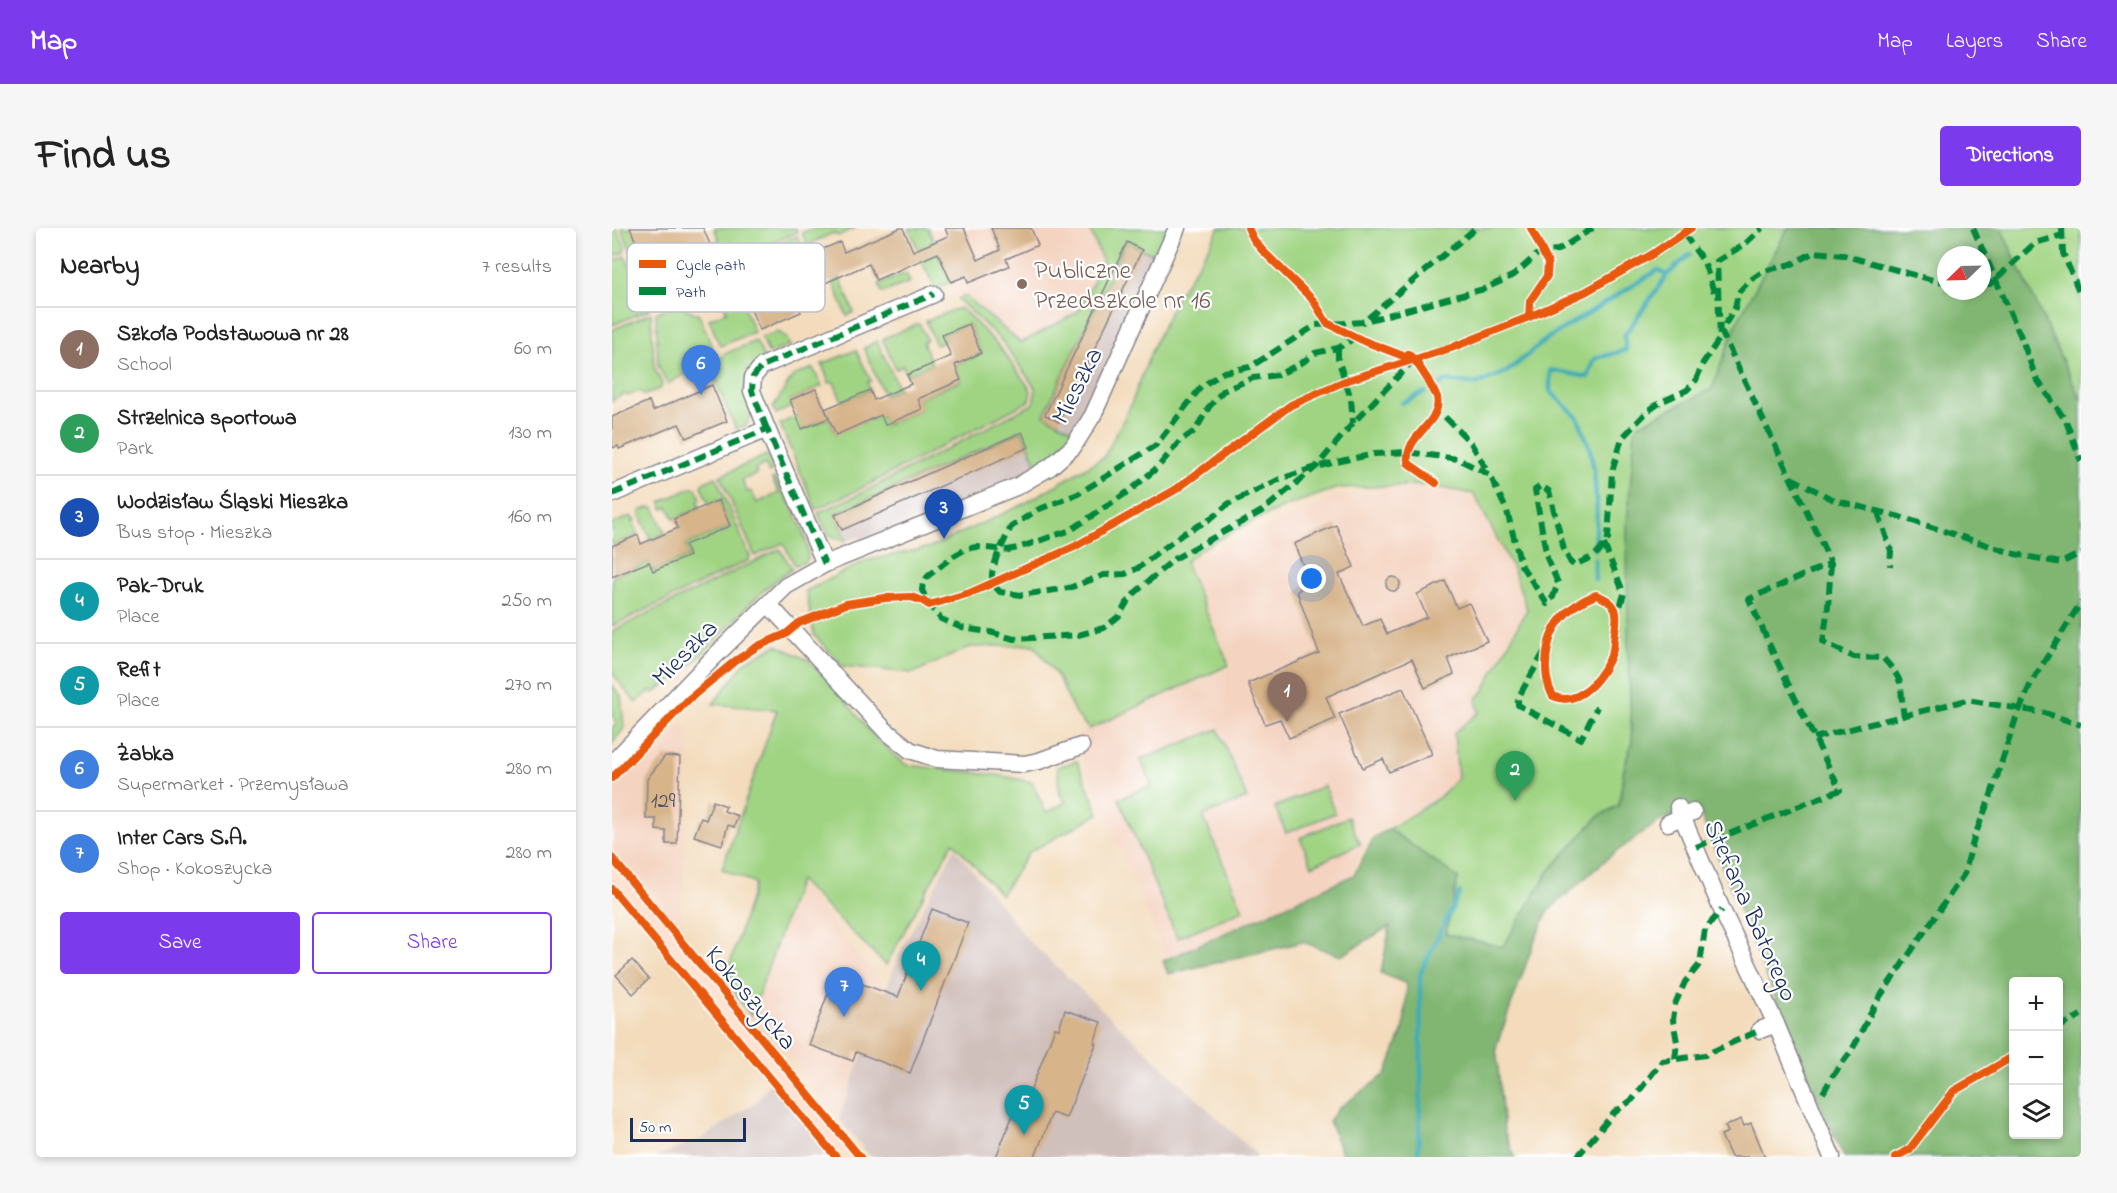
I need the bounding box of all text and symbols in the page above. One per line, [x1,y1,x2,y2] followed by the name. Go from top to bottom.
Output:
[30,22,77,63] text: Map
[1877,27,1913,57] text: Map
[1946,27,2003,57] text: Layers
[2036,27,2087,57] text: Share
[36,126,171,187] text: Find us
[1940,126,2081,186] button: Directions
[627,243,825,312] legend
[1937,246,1991,300] north arrow
[60,248,139,286] text: Nearby
[482,253,552,282] text: 7 results
[1034,253,1211,321] place label: Publiczne Przedszkole nr 16
[676,254,745,278] text: Cycle path
[1015,277,1029,291] marker: Publiczne Przedszkole nr 16
[676,281,706,305] text: Path
[117,319,349,351] text: Szkoła Podstawowa nr 28
[76,335,83,364] text: 1
[514,335,552,364] text: 60 m
[1043,341,1114,431] street label: Mieszka
[682,346,721,395] pin: 6
[117,351,172,380] text: School
[117,403,297,435] text: Strzelnica sportowa
[75,419,84,448] text: 2
[508,419,552,448] text: 130 m
[117,435,153,464] text: Park
[117,487,348,519] text: Wodzisław Śląski Mieszka
[924,490,964,539] pin: 3
[75,503,84,532] text: 3
[508,503,552,532] text: 160 m
[117,519,272,548] text: Bus stop · Mieszka
[1297,564,1326,593] your location
[117,571,203,603] text: Pak-Druk
[75,587,84,616] text: 4
[501,587,552,616] text: 250 m
[117,603,159,632] text: Place
[644,612,728,697] street label: Mieszka
[117,655,161,687] text: Refit
[74,671,85,700] text: 5
[505,671,552,700] text: 270 m
[1268,672,1306,722] pin: 1
[117,687,159,716] text: Place
[117,739,174,771] text: Żabka
[1496,752,1534,801] pin: 2
[75,755,84,784] text: 6
[505,755,552,784] text: 280 m
[117,771,348,800] text: Supermarket · Przemysława
[651,786,676,818] house number: 129
[1692,814,1806,1008] street label: Stefana Batorego
[117,823,247,855] text: Inter Cars S.A.
[75,839,84,868] text: 7
[505,839,552,868] text: 280 m
[117,855,272,884] text: Shop · Kokoszycka
[60,912,300,974] button: Save
[312,912,552,974] button: Share
[694,938,805,1060] street label: Kokoszycka
[902,942,940,991] pin: 4
[824,968,864,1017] pin: 7
[2009,977,2063,1139] map controls
[2009,977,2063,1031] button: +
[2009,1031,2063,1085] button: −
[2009,1085,2063,1139] button: layers
[1004,1086,1044,1135] pin: 5
[630,1115,746,1142] scale bar
[639,1116,671,1140] text: 50 m

